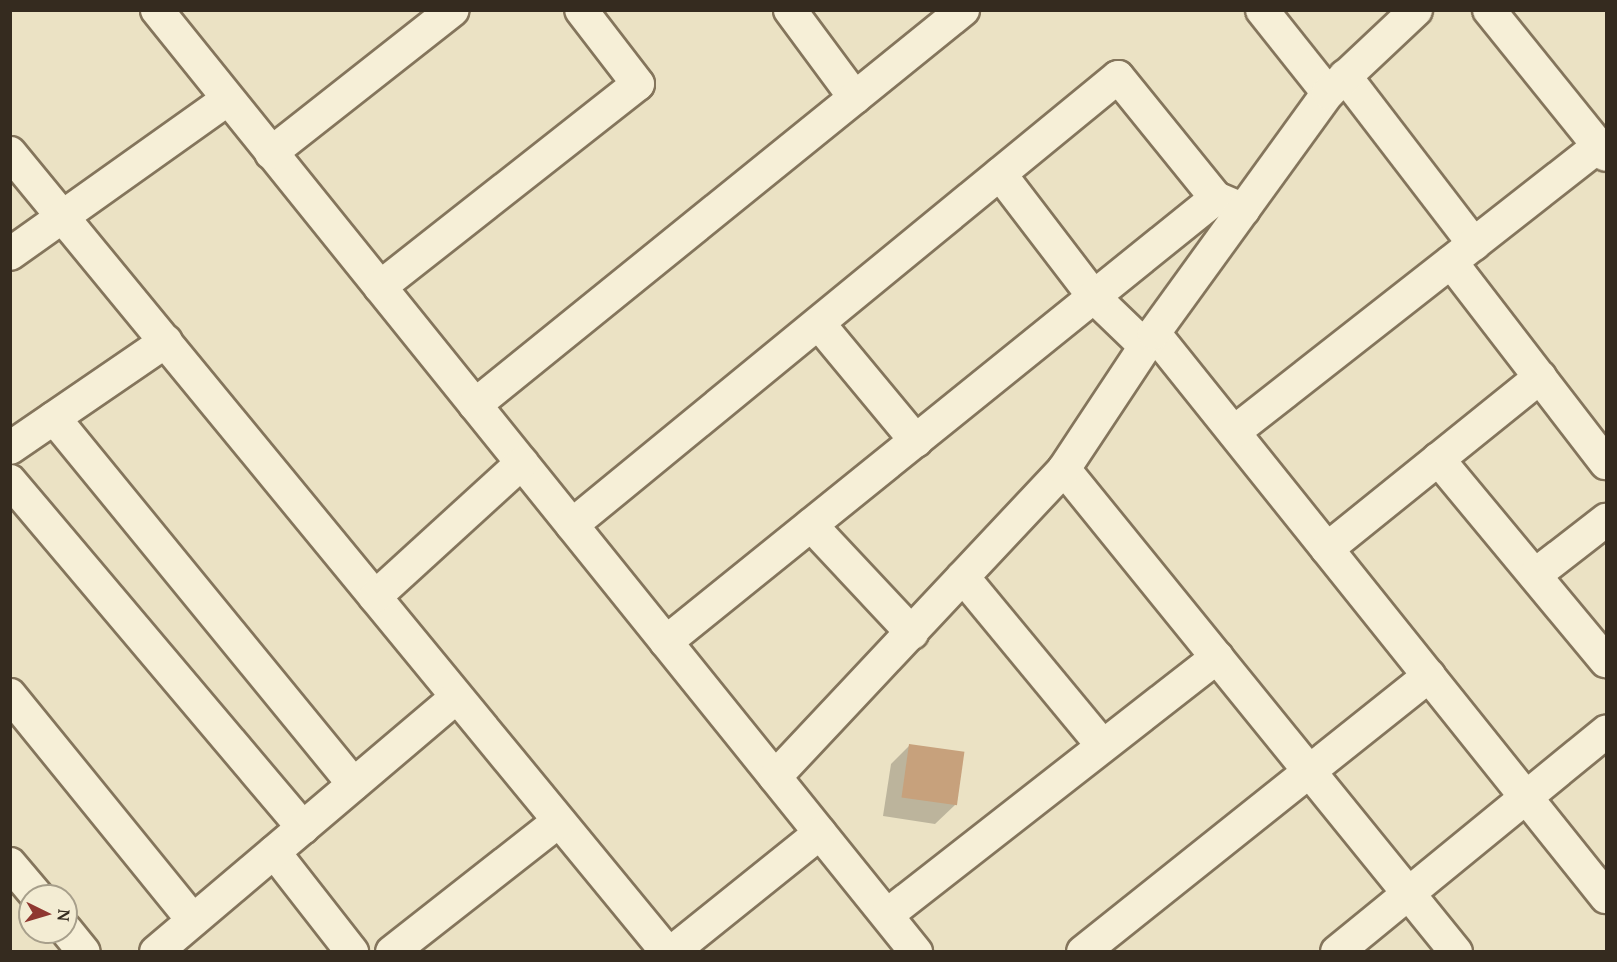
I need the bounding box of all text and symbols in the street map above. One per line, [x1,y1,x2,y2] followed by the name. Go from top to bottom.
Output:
[18,884,78,944] north arrow
[52,908,75,922] text: N

